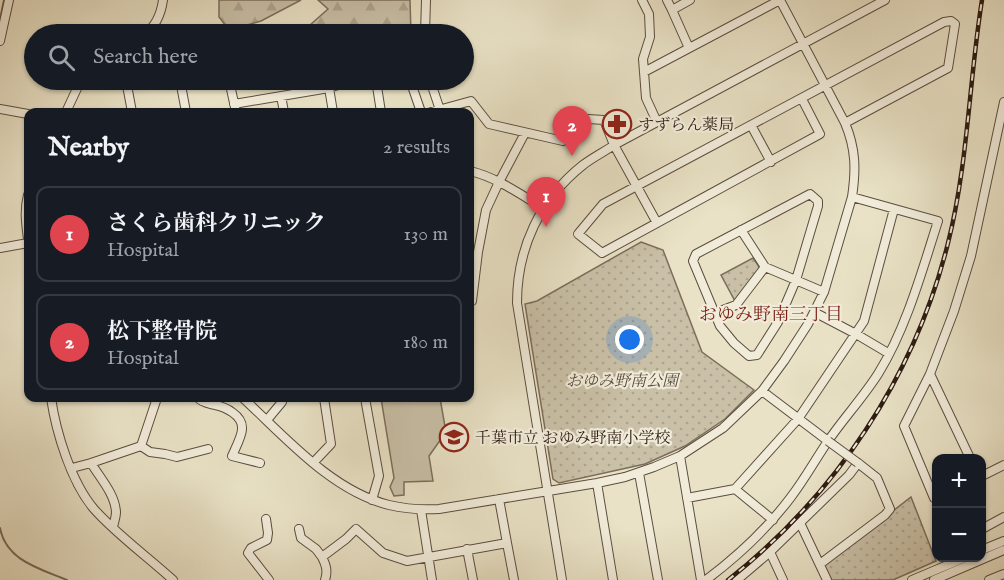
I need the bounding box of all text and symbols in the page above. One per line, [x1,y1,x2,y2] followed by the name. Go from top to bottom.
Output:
[24,24,474,90] search box
[45,41,78,74] icon: search
[93,43,198,71] text: Search here
[552,106,592,156] pin: 2
[601,108,633,140] pharmacy icon: すずらん薬局
[638,116,734,136] place label: すずらん薬局
[48,131,129,164] text: Nearby
[383,135,450,160] text: 2 results
[526,178,566,227] pin: 1
[107,210,326,238] text: さくら歯科クリニック
[66,222,73,247] text: 1
[403,222,448,247] text: 130 m
[107,238,179,263] text: Hospital
[699,304,843,327] district label: おゆみ野南三丁目
[107,318,217,346] text: 松下整骨院
[615,325,644,354] your location
[65,330,74,355] text: 2
[403,330,448,355] text: 180 m
[107,346,179,371] text: Hospital
[566,372,681,392] park label: おゆみ野南公園
[438,421,470,453] school or university icon: 千葉市立 おゆみ野南小学校
[475,429,671,449] place label: 千葉市立 おゆみ野南小学校
[932,454,986,562] map controls
[932,454,986,508] button: +
[932,508,986,562] button: −

